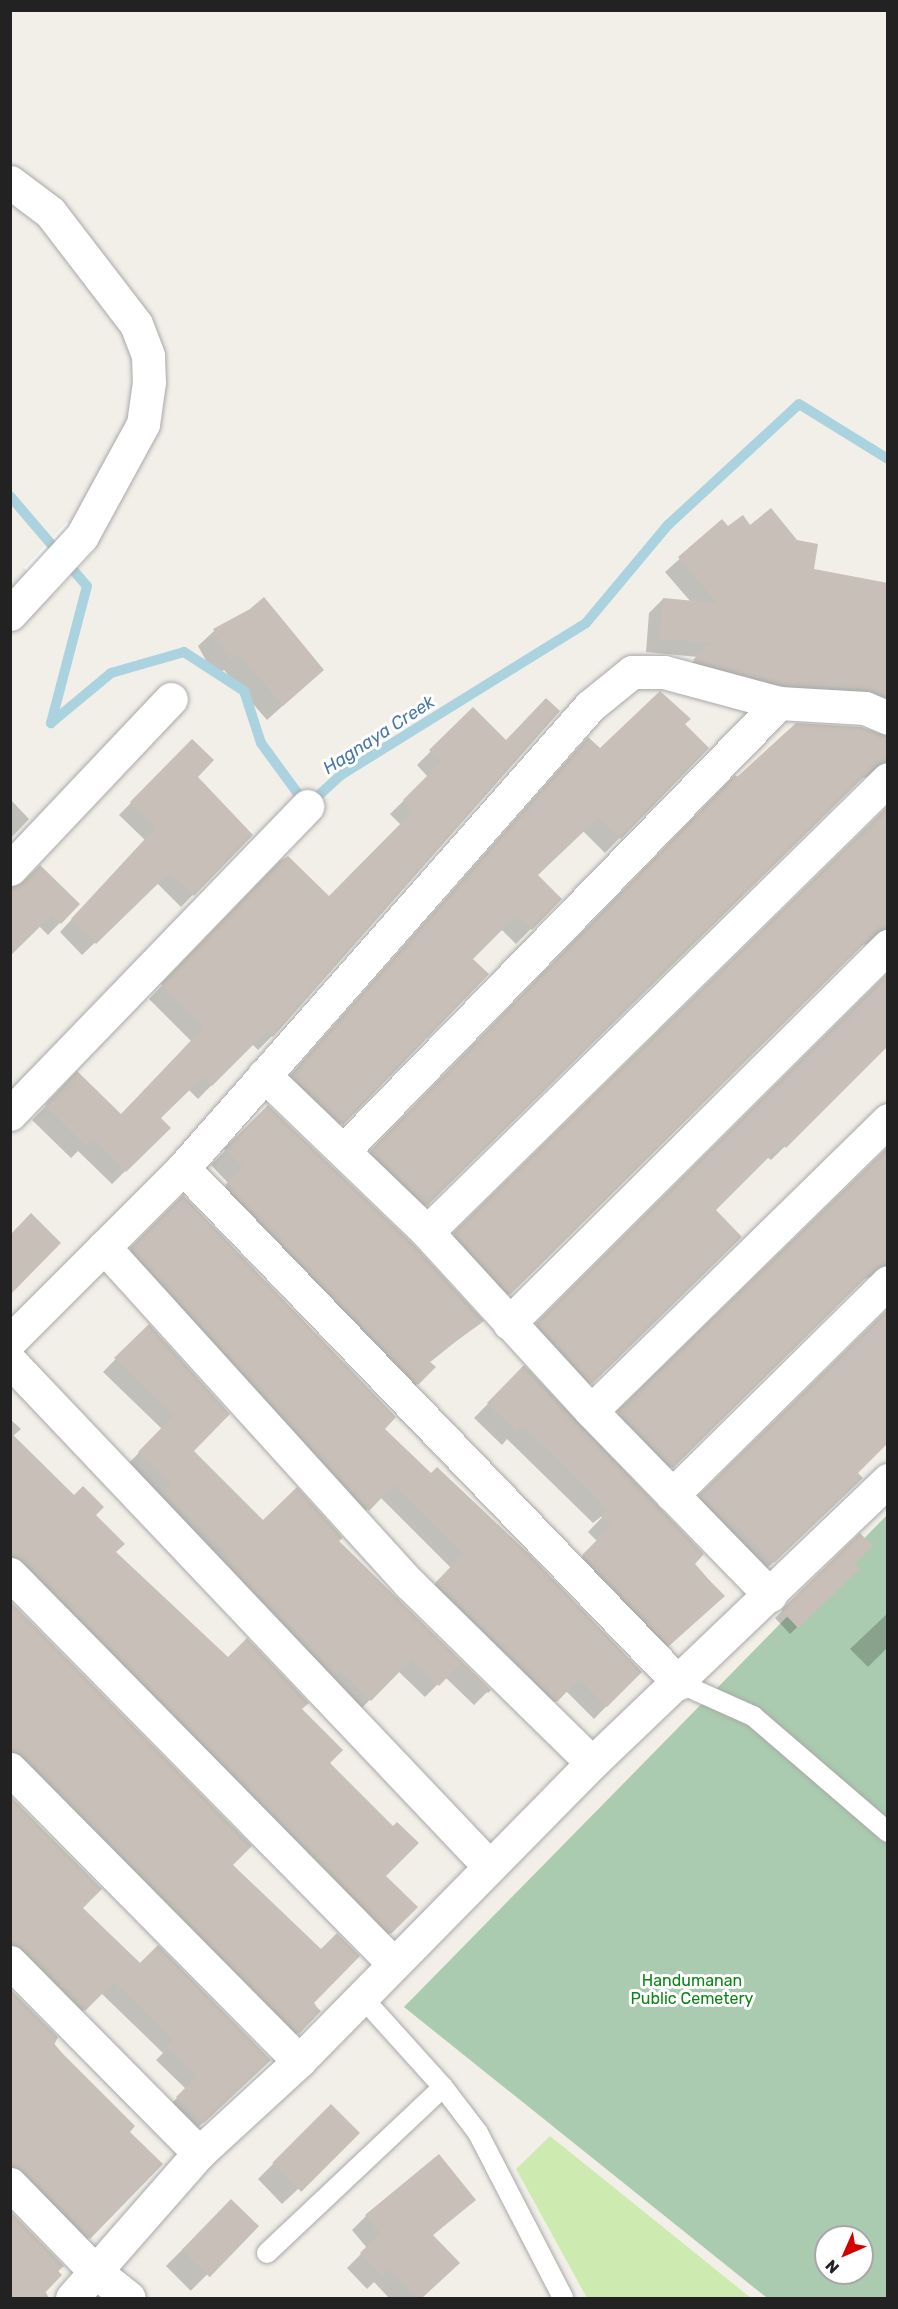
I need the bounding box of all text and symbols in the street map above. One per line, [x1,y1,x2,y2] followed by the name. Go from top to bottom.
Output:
[319,691,439,779] water label: Hagnaya Creek
[631,1971,753,2009] park label: Handumanan Public Cemetery
[814,2225,874,2285] north arrow
[822,2256,843,2277] text: N

